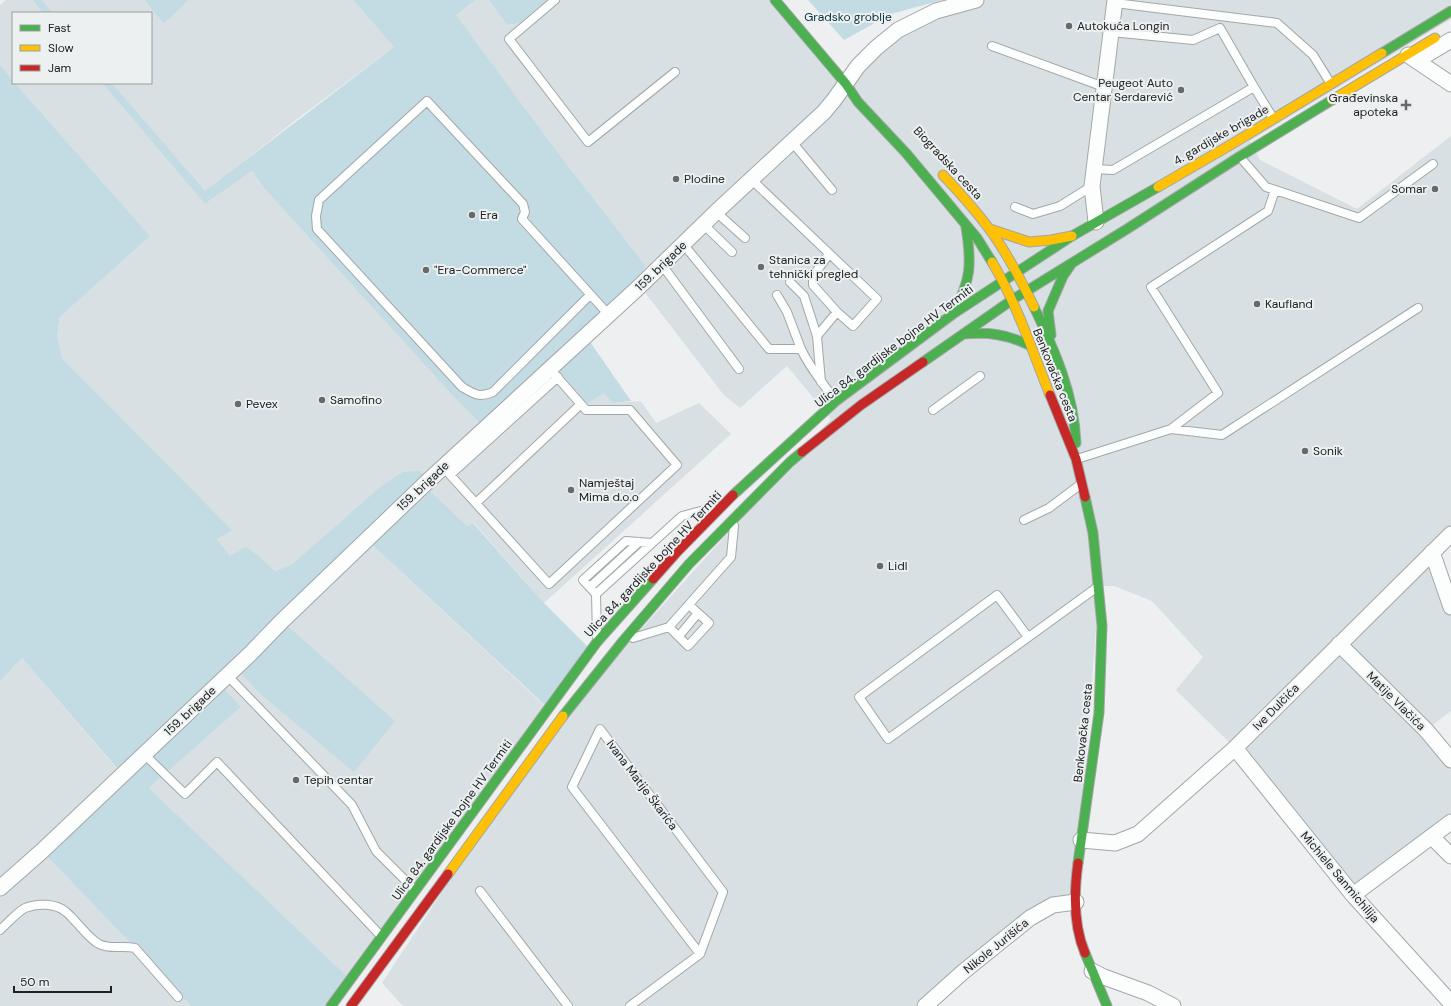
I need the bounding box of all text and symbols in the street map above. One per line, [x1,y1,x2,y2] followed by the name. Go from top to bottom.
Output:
[804,9,892,25] park label: Gradsko groblje
[12,12,152,84] legend
[1077,18,1170,34] place label: Autokuća Longin
[48,20,71,36] text: Fast
[1064,21,1074,31] marker: Autokuća Longin
[48,40,74,56] text: Slow
[48,60,71,76] text: Jam
[1073,75,1173,105] place label: Peugeot Auto Centar Serdarević
[1176,85,1186,95] marker: Peugeot Auto Centar Serdarević
[1329,90,1398,120] place label: Građevinska apoteka
[1401,100,1411,110] marker: Građevinska apoteka
[1170,101,1272,169] street label: 4. gardijske brigade
[910,123,986,203] street label: Biogradska cesta
[684,171,725,187] place label: Plodine
[671,174,681,184] marker: Plodine
[1391,181,1428,197] place label: Somar
[1430,184,1440,194] marker: Somar
[480,207,498,223] place label: Era
[467,210,477,220] marker: Era
[632,237,690,295] street label: 159. brigade
[769,252,858,282] place label: Stanica za tehnički pregled
[434,262,527,278] place label: "Era-Commerce"
[756,262,766,272] marker: Stanica za tehnički pregled
[421,265,431,275] marker: "Era-Commerce"
[812,281,977,411] street label: Ulica 84. gardijske bojne HV Termiti
[1265,296,1313,312] place label: Kaufland
[1252,299,1262,309] marker: Kaufland
[1029,326,1081,424] street label: Benkovačka cesta
[330,392,382,408] place label: Samofino
[317,395,327,405] marker: Samofino
[246,396,278,412] place label: Pevex
[233,399,243,409] marker: Pevex
[1313,443,1343,459] place label: Sonik
[1300,446,1310,456] marker: Sonik
[393,458,453,514] street label: 159. brigade
[579,475,639,505] place label: Namještaj Mima d.o.o
[566,485,576,495] marker: Namještaj Mima d.o.o
[581,487,725,641] street label: Ulica 84. gardijske bojne HV Termiti
[888,558,907,574] place label: Lidl
[875,561,885,571] marker: Lidl
[1363,668,1429,734] street label: Matije Vlačića
[1249,680,1303,734] street label: Ive Dulčića
[160,683,220,739] street label: 159. brigade
[1070,683,1096,783] street label: Benkovačka cesta
[388,737,516,903] street label: Ulica 84. gardijske bojne HV Termiti
[603,737,681,833] street label: Ivana Matije Škarića
[304,772,374,788] place label: Tepih centar
[291,775,301,785] marker: Tepih centar
[1297,828,1383,926] street label: Michiele Sanmichilija
[960,915,1032,977] street label: Nikole Jurišića
[14,968,111,994] scale bar
[20,974,49,990] text: 50 m

